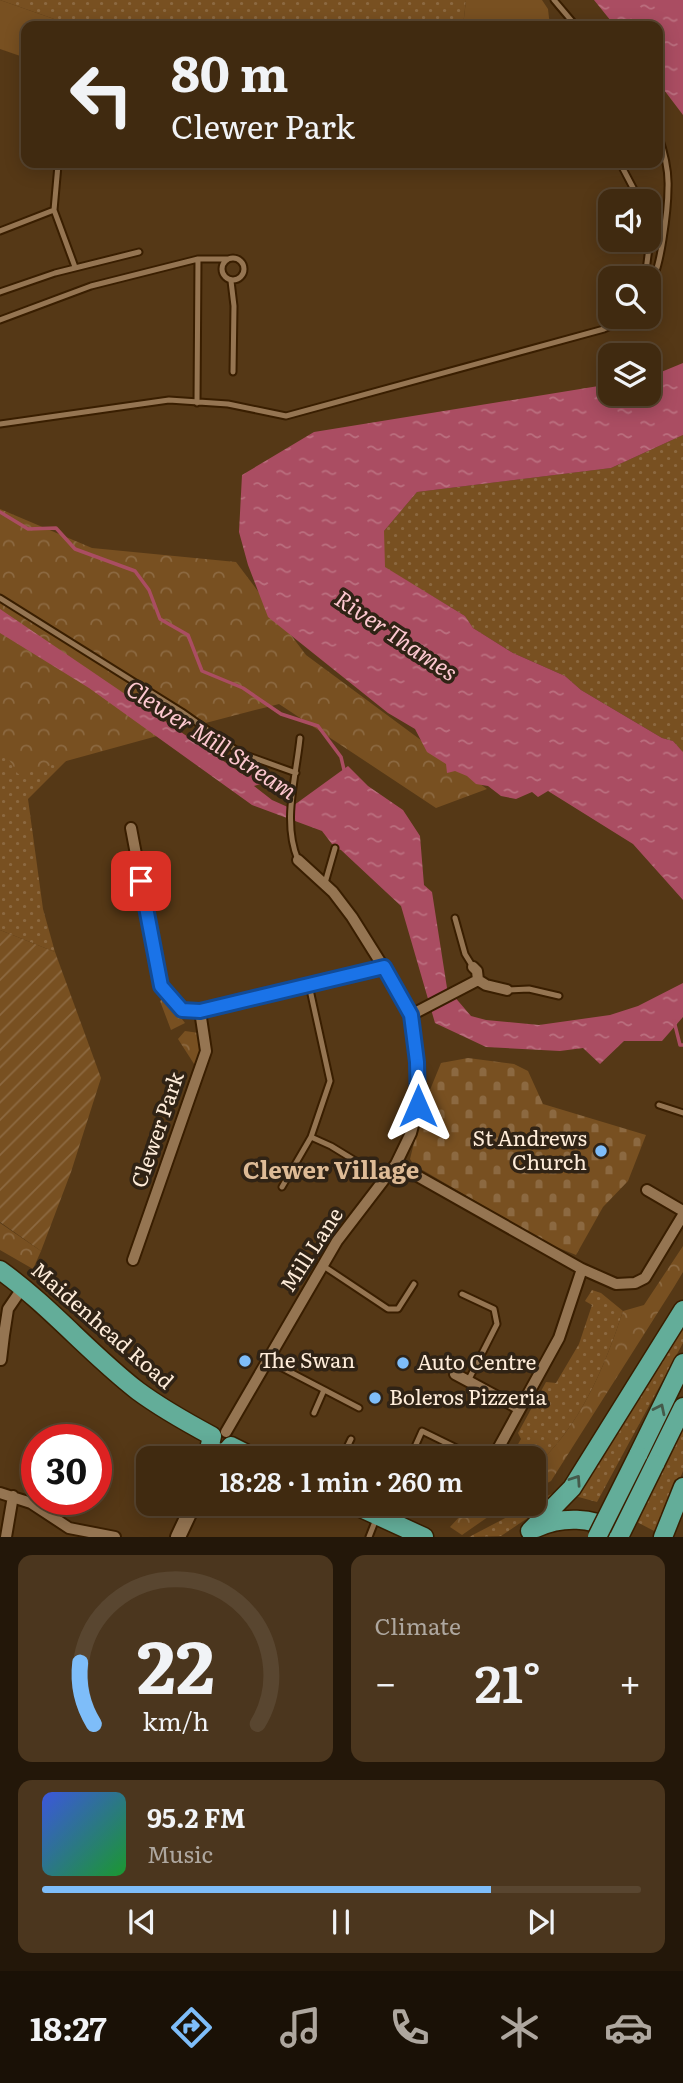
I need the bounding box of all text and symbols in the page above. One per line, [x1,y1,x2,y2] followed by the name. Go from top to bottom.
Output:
[171,34,289,107] text: 80 m
[56,49,147,140] icon: left
[171,101,355,149] text: Clewer Park
[598,189,661,406] map controls
[598,189,661,252] button: sound
[598,266,661,329] button: search
[598,343,661,406] button: layers
[329,581,465,688] water label: River Thames
[120,670,304,806] water label: Clewer Mill Stream
[111,851,171,911] pin
[122,862,160,900] icon: arrive
[121,1067,190,1191] street label: Clewer Park
[381,1069,455,1143] position arrow
[473,1121,587,1176] place label: St Andrews Church
[593,1143,609,1159] marker: St Andrews Church
[243,1151,419,1186] district label: Clewer Village
[271,1200,349,1297] street label: Mill Lane
[26,1253,182,1395] street label: Maidenhead Road
[259,1343,355,1374] place label: The Swan
[417,1345,537,1376] place label: Auto Centre
[237,1353,253,1369] marker: The Swan
[395,1355,411,1371] marker: Auto Centre
[389,1380,547,1411] place label: Boleros Pizzeria
[367,1390,383,1406] marker: Boleros Pizzeria
[652,1404,666,1416] one-way arrow
[21,1424,112,1515] speed limit sign: 30
[219,1461,463,1500] text: 18:28 · 1 min · 260 m
[568,1475,580,1488] one-way arrow
[375,1608,461,1642] text: Climate
[136,1609,214,1717] text: 22
[475,1642,541,1719] text: 21°
[375,1652,397,1709] text: −
[619,1652,641,1709] text: +
[142,1702,209,1739] text: km/h
[147,1797,246,1836] text: 95.2 FM
[147,1836,213,1870] text: Music
[123,1903,161,1941] icon: previous
[322,1903,360,1941] icon: pause
[522,1903,560,1941] icon: next
[30,2003,107,2051] text: 18:27
[167,2003,216,2052] icon: directions
[276,2003,325,2052] icon: music
[385,2003,434,2052] icon: phone
[495,2003,544,2052] icon: climate
[604,2003,653,2052] icon: car

